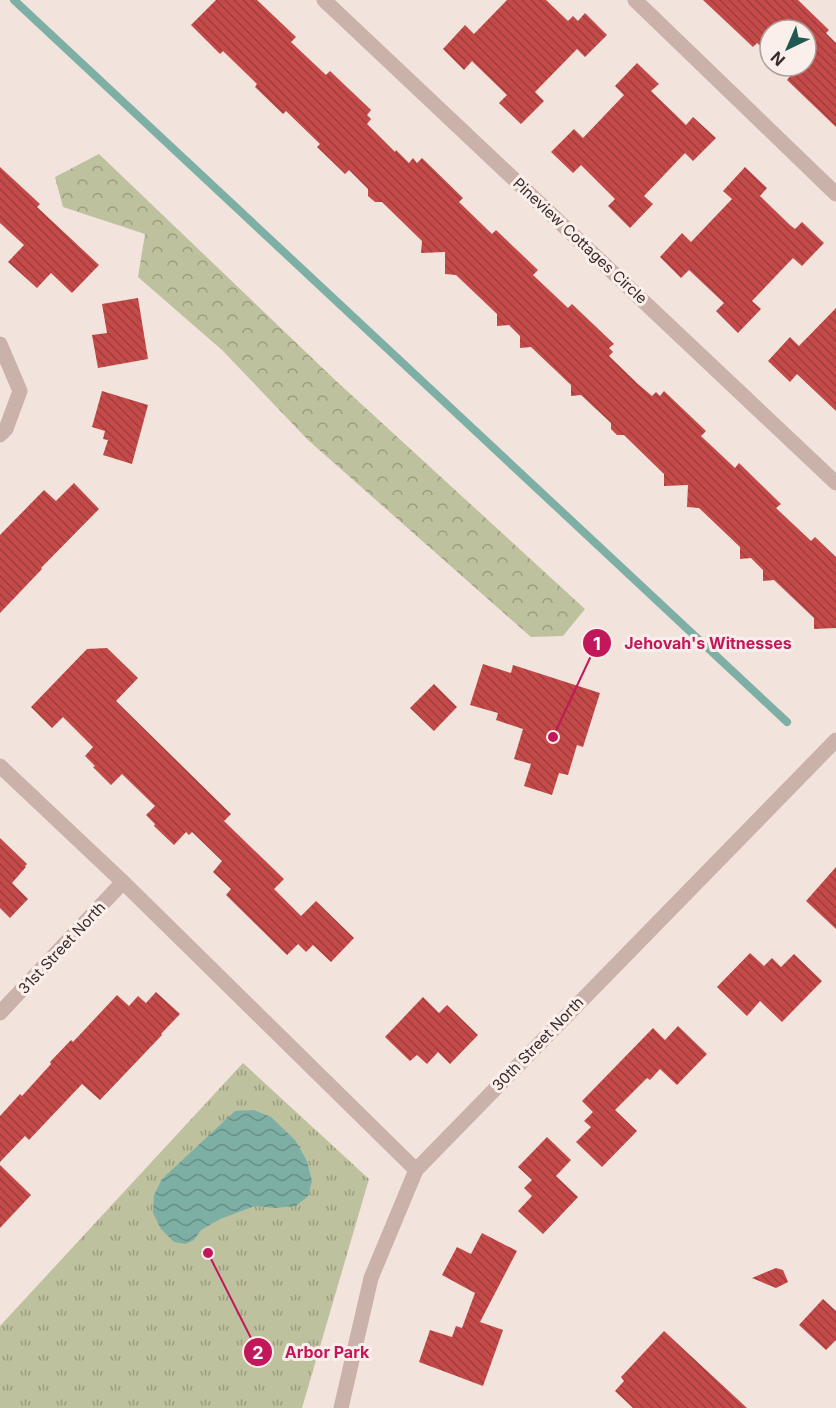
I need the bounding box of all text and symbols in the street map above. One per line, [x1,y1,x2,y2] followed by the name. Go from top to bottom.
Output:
[758,18,818,78] north arrow
[766,47,789,70] text: N
[509,174,651,308] street label: Pineview Cottages Circle
[582,626,804,660] callout: Jehovah's Witnesses
[593,633,601,654] text: 1
[624,633,792,653] text: Jehovah's Witnesses
[14,898,109,998] street label: 31st Street North
[488,993,587,1095] street label: 30th Street North
[243,1335,381,1369] callout: Arbor Park
[252,1342,264,1363] text: 2
[285,1342,370,1362] text: Arbor Park

